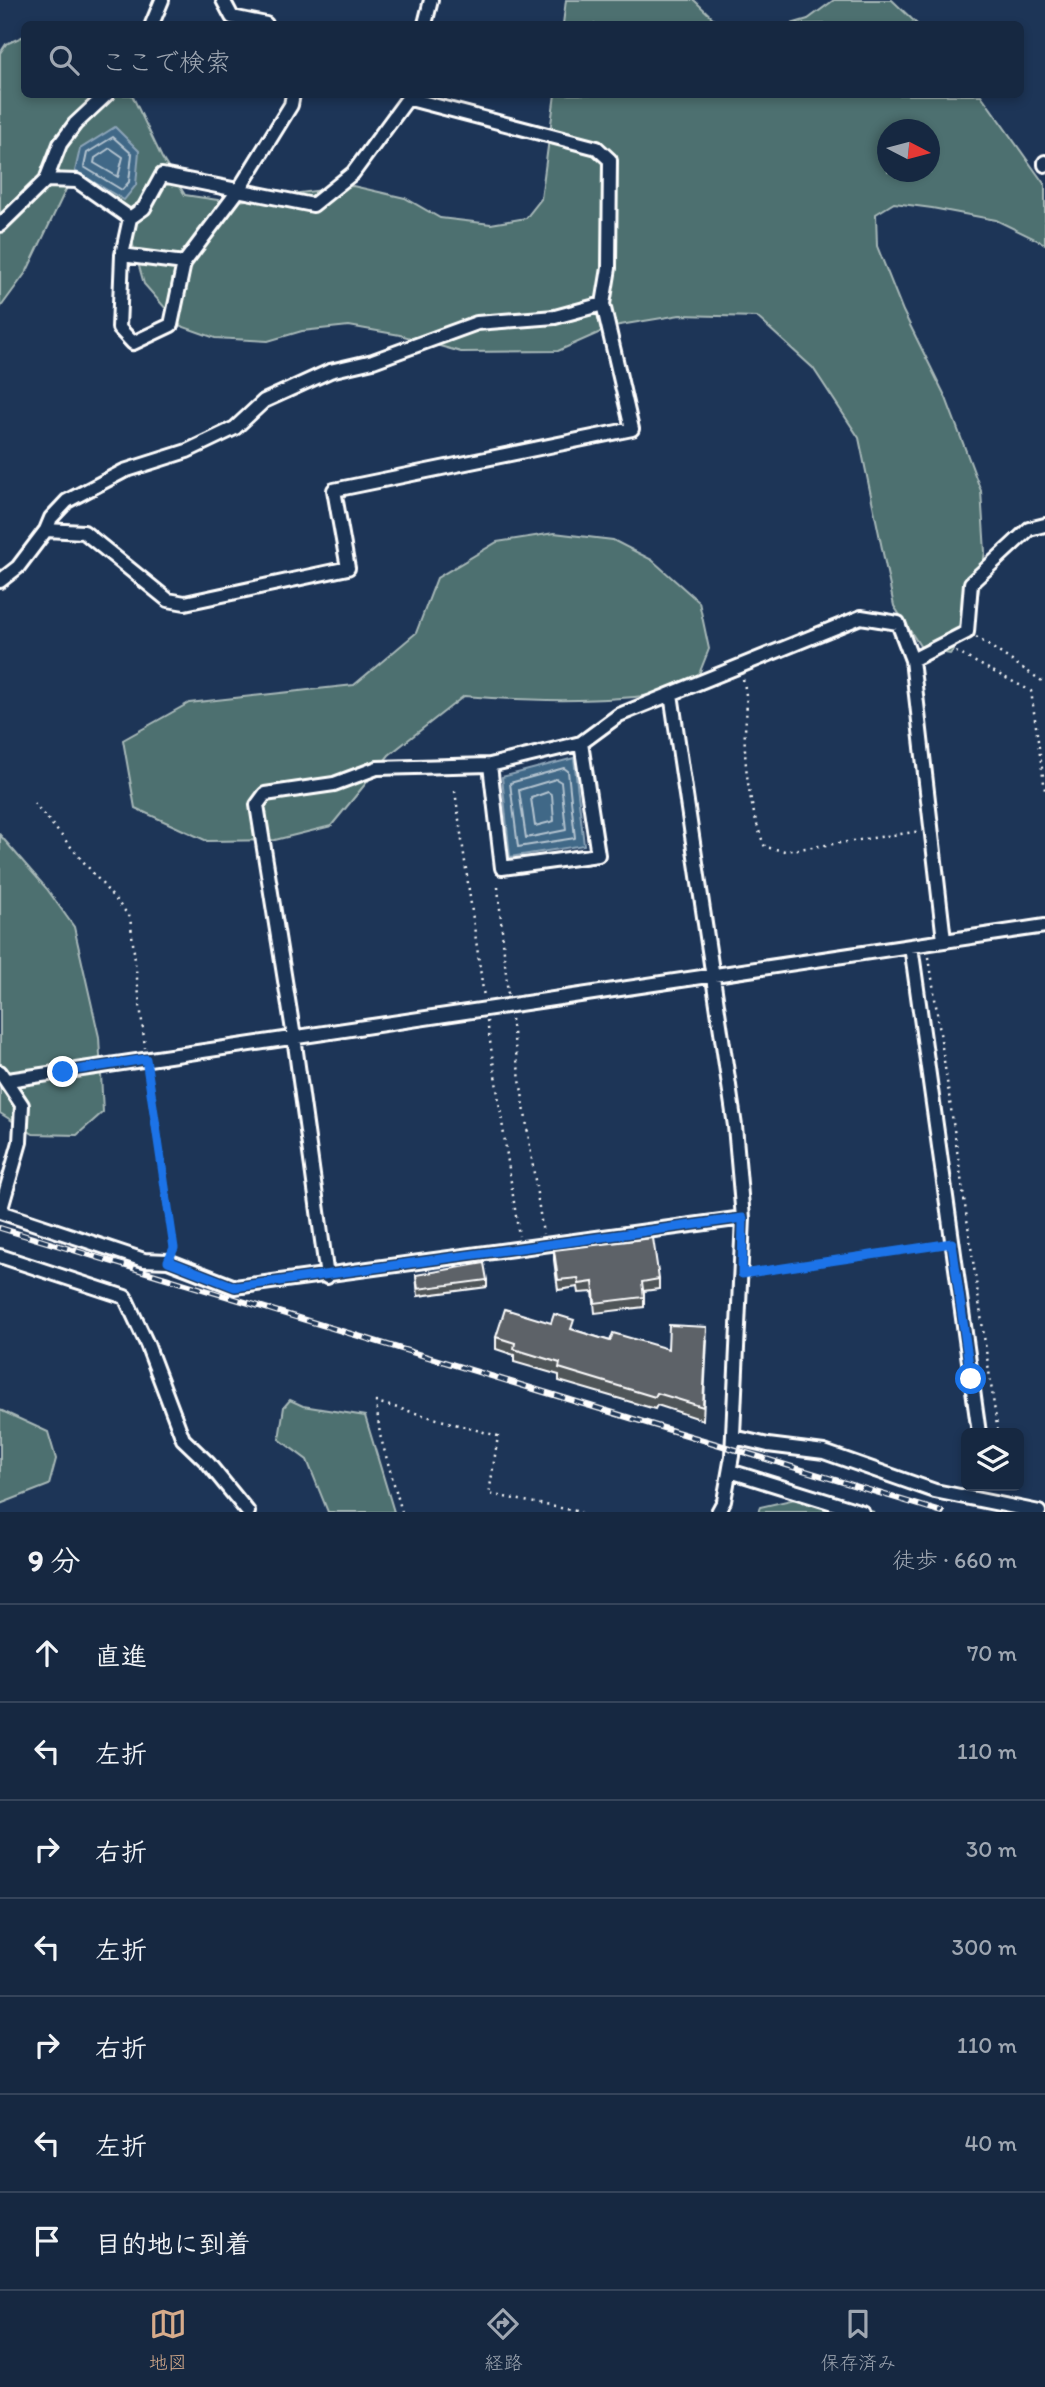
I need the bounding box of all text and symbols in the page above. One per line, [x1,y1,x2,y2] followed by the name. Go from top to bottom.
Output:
[21,21,1024,98] search box
[45,41,83,79] icon: search
[101,46,231,78] text: ここで検索
[877,119,940,182] north arrow
[47,1056,78,1087] route end
[955,1363,986,1394] route start
[961,1428,1024,1491] map controls
[961,1428,1024,1491] button: layers
[28,1542,80,1579] text: 9 分
[892,1546,1017,1574] text: 徒歩 · 660 m
[28,1634,66,1672] icon: ahead
[967,1639,1017,1667] text: 70 m
[95,1640,147,1672] text: 直進
[28,1732,66,1770] icon: left
[957,1737,1017,1765] text: 110 m
[95,1738,147,1770] text: 左折
[28,1830,66,1868] icon: right
[966,1835,1017,1863] text: 30 m
[95,1836,147,1868] text: 右折
[28,1928,66,1966] icon: left
[952,1933,1017,1961] text: 300 m
[95,1934,147,1966] text: 左折
[28,2026,66,2064] icon: right
[957,2031,1017,2059] text: 110 m
[95,2032,147,2064] text: 右折
[28,2124,66,2162] icon: left
[964,2129,1017,2157] text: 40 m
[95,2130,147,2162] text: 左折
[28,2222,66,2260] icon: arrive
[95,2228,251,2260] text: 目的地に到着
[149,2305,187,2374] tab: 地図
[484,2305,522,2374] tab: 経路
[820,2305,896,2374] tab: 保存済み

